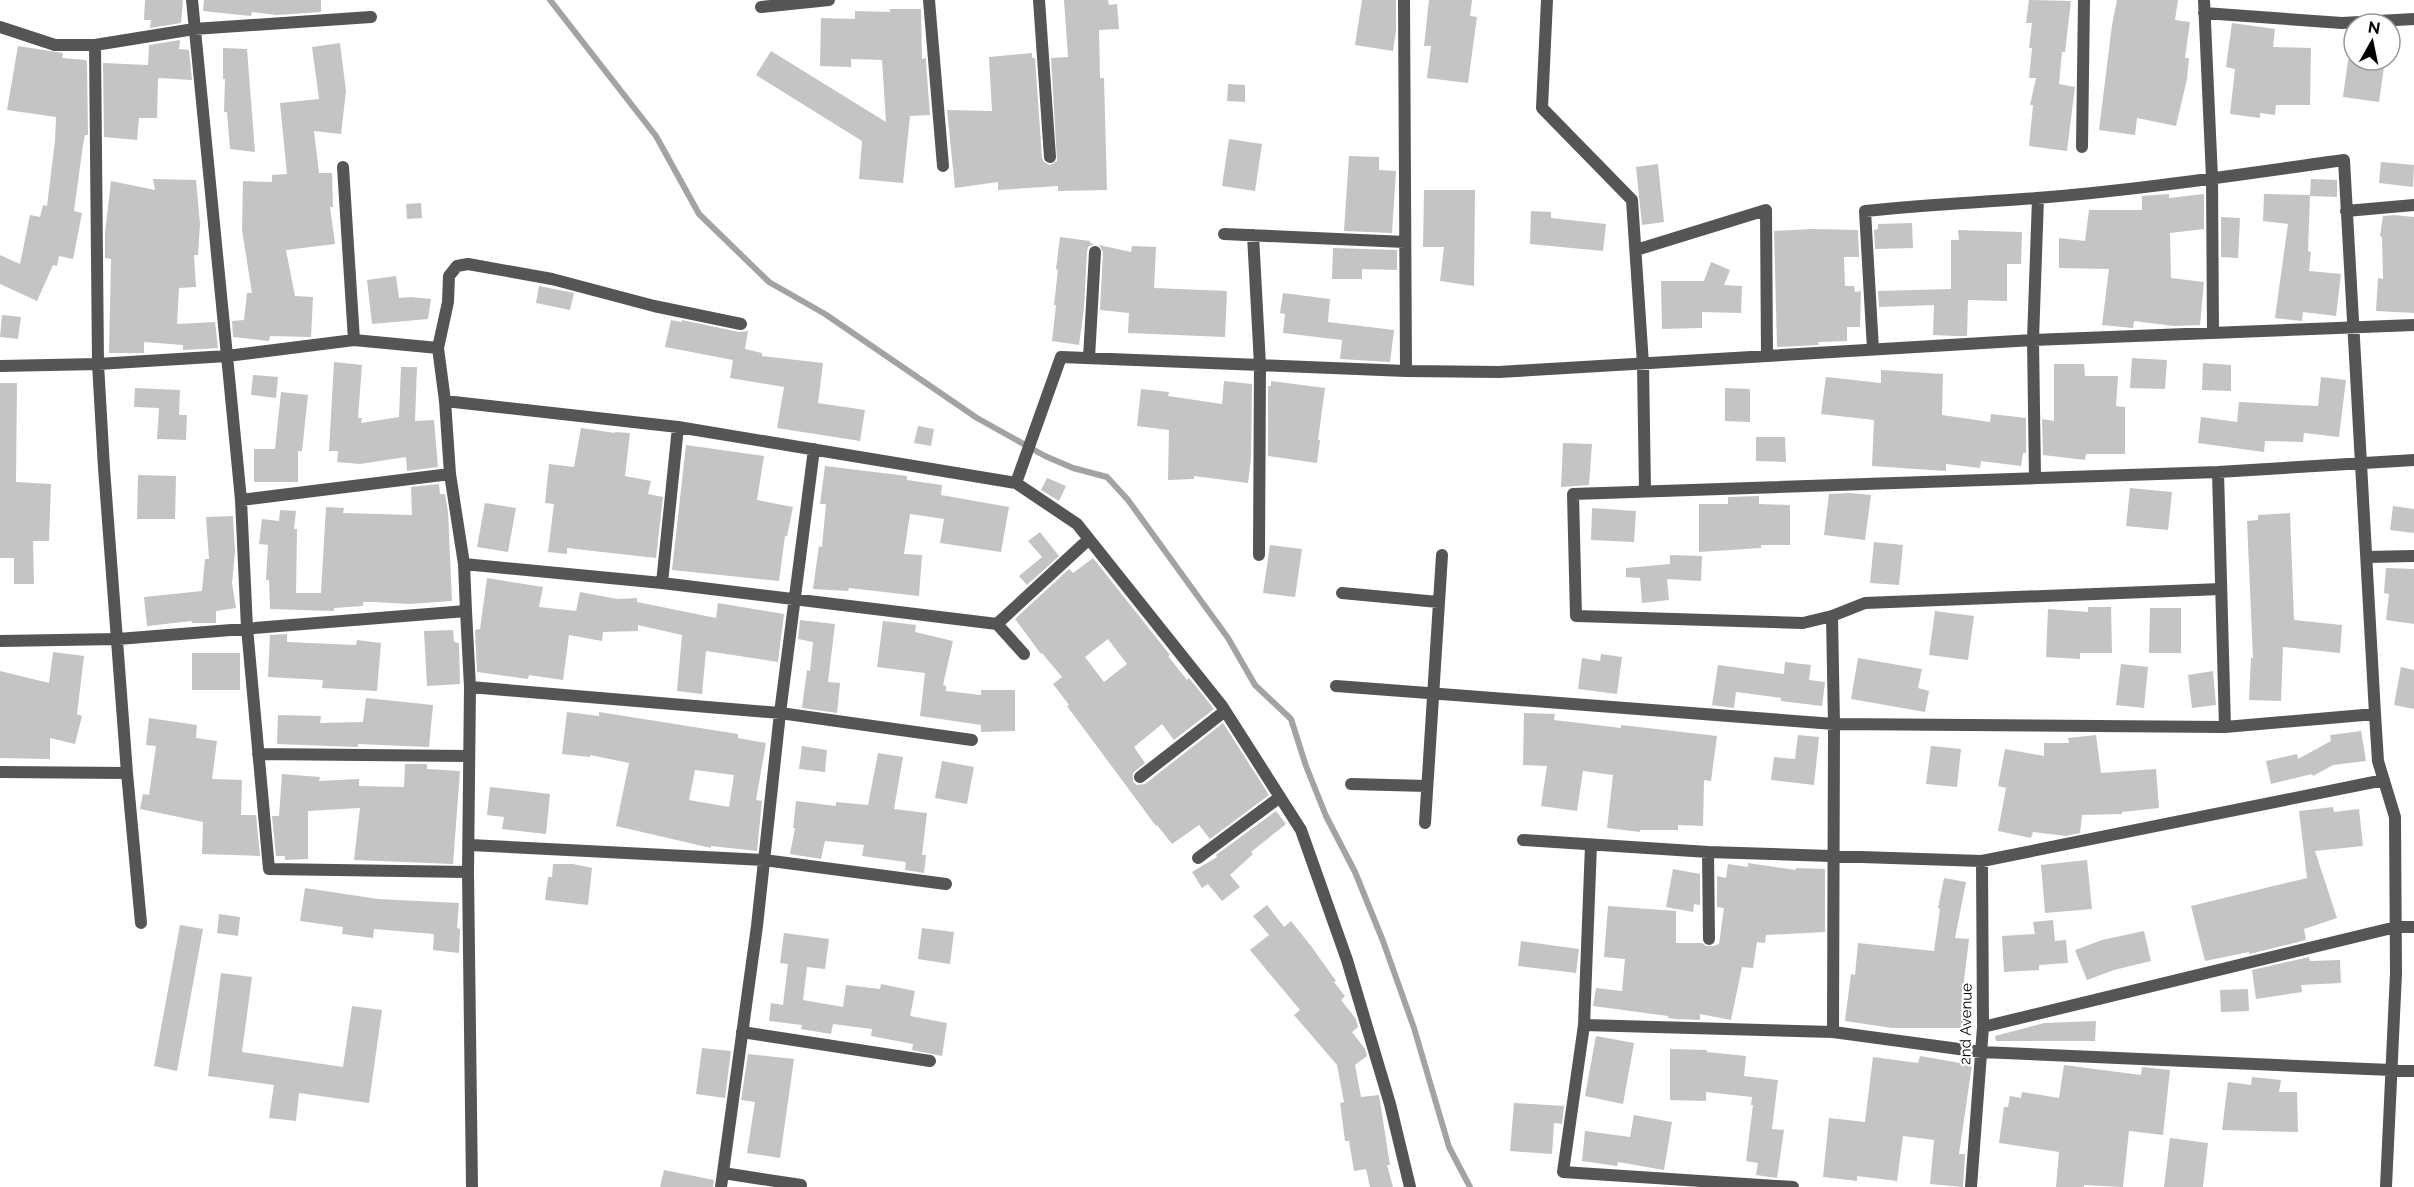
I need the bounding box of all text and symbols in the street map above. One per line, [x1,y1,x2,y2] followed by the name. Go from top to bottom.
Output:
[2342,12,2402,72] north arrow
[2367,17,2382,38] text: N
[1956,983,1976,1065] street label: 2nd Avenue

